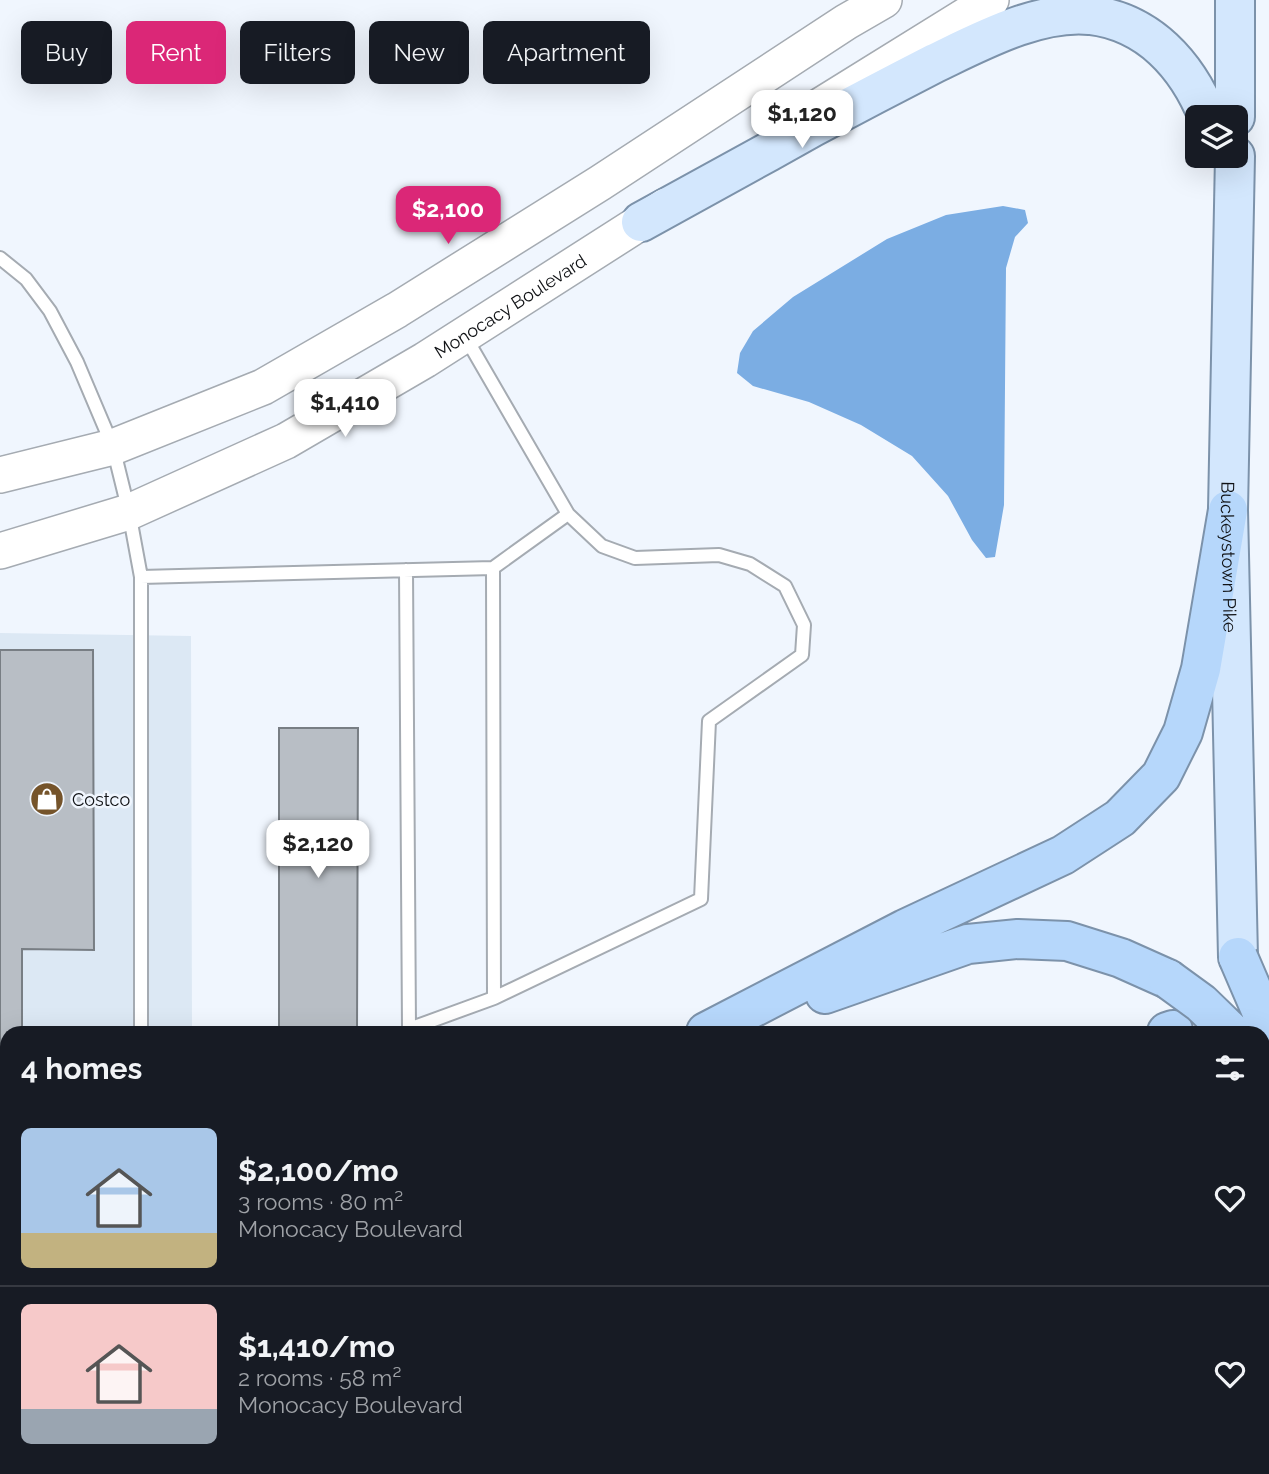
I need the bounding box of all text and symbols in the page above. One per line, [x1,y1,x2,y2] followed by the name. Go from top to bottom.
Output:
[21,21,112,84] chip: Buy
[126,21,226,84] chip: Rent
[240,21,355,84] chip: Filters
[369,21,469,84] chip: New
[483,21,650,84] chip: Apartment
[745,90,859,150] pin: $1,120
[767,99,837,126] text: $1,120
[1185,105,1248,168] map controls
[1185,105,1248,168] button: layers
[391,187,505,246] pin: $2,100
[412,195,484,222] text: $2,100
[430,249,590,362] street label: Monocacy Boulevard
[288,380,402,439] pin: $1,410
[310,388,380,415] text: $1,410
[1217,481,1241,633] street label: Buckeystown Pike
[28,780,66,818] shop icon: Costco
[72,789,130,810] place label: Costco
[261,820,375,880] pin: $2,120
[282,829,354,856] text: $2,120
[1211,1049,1249,1087] icon: filters
[21,1051,142,1086] text: 4 homes
[238,1153,398,1188] text: $2,100/mo
[77,1156,161,1240] icon: home
[1211,1179,1249,1217] icon: heart
[238,1188,403,1215] text: 3 rooms · 80 m²
[238,1215,463,1242] text: Monocacy Boulevard
[238,1329,395,1364] text: $1,410/mo
[77,1332,161,1416] icon: home
[1211,1355,1249,1393] icon: heart
[238,1364,401,1391] text: 2 rooms · 58 m²
[238,1391,463,1418] text: Monocacy Boulevard

